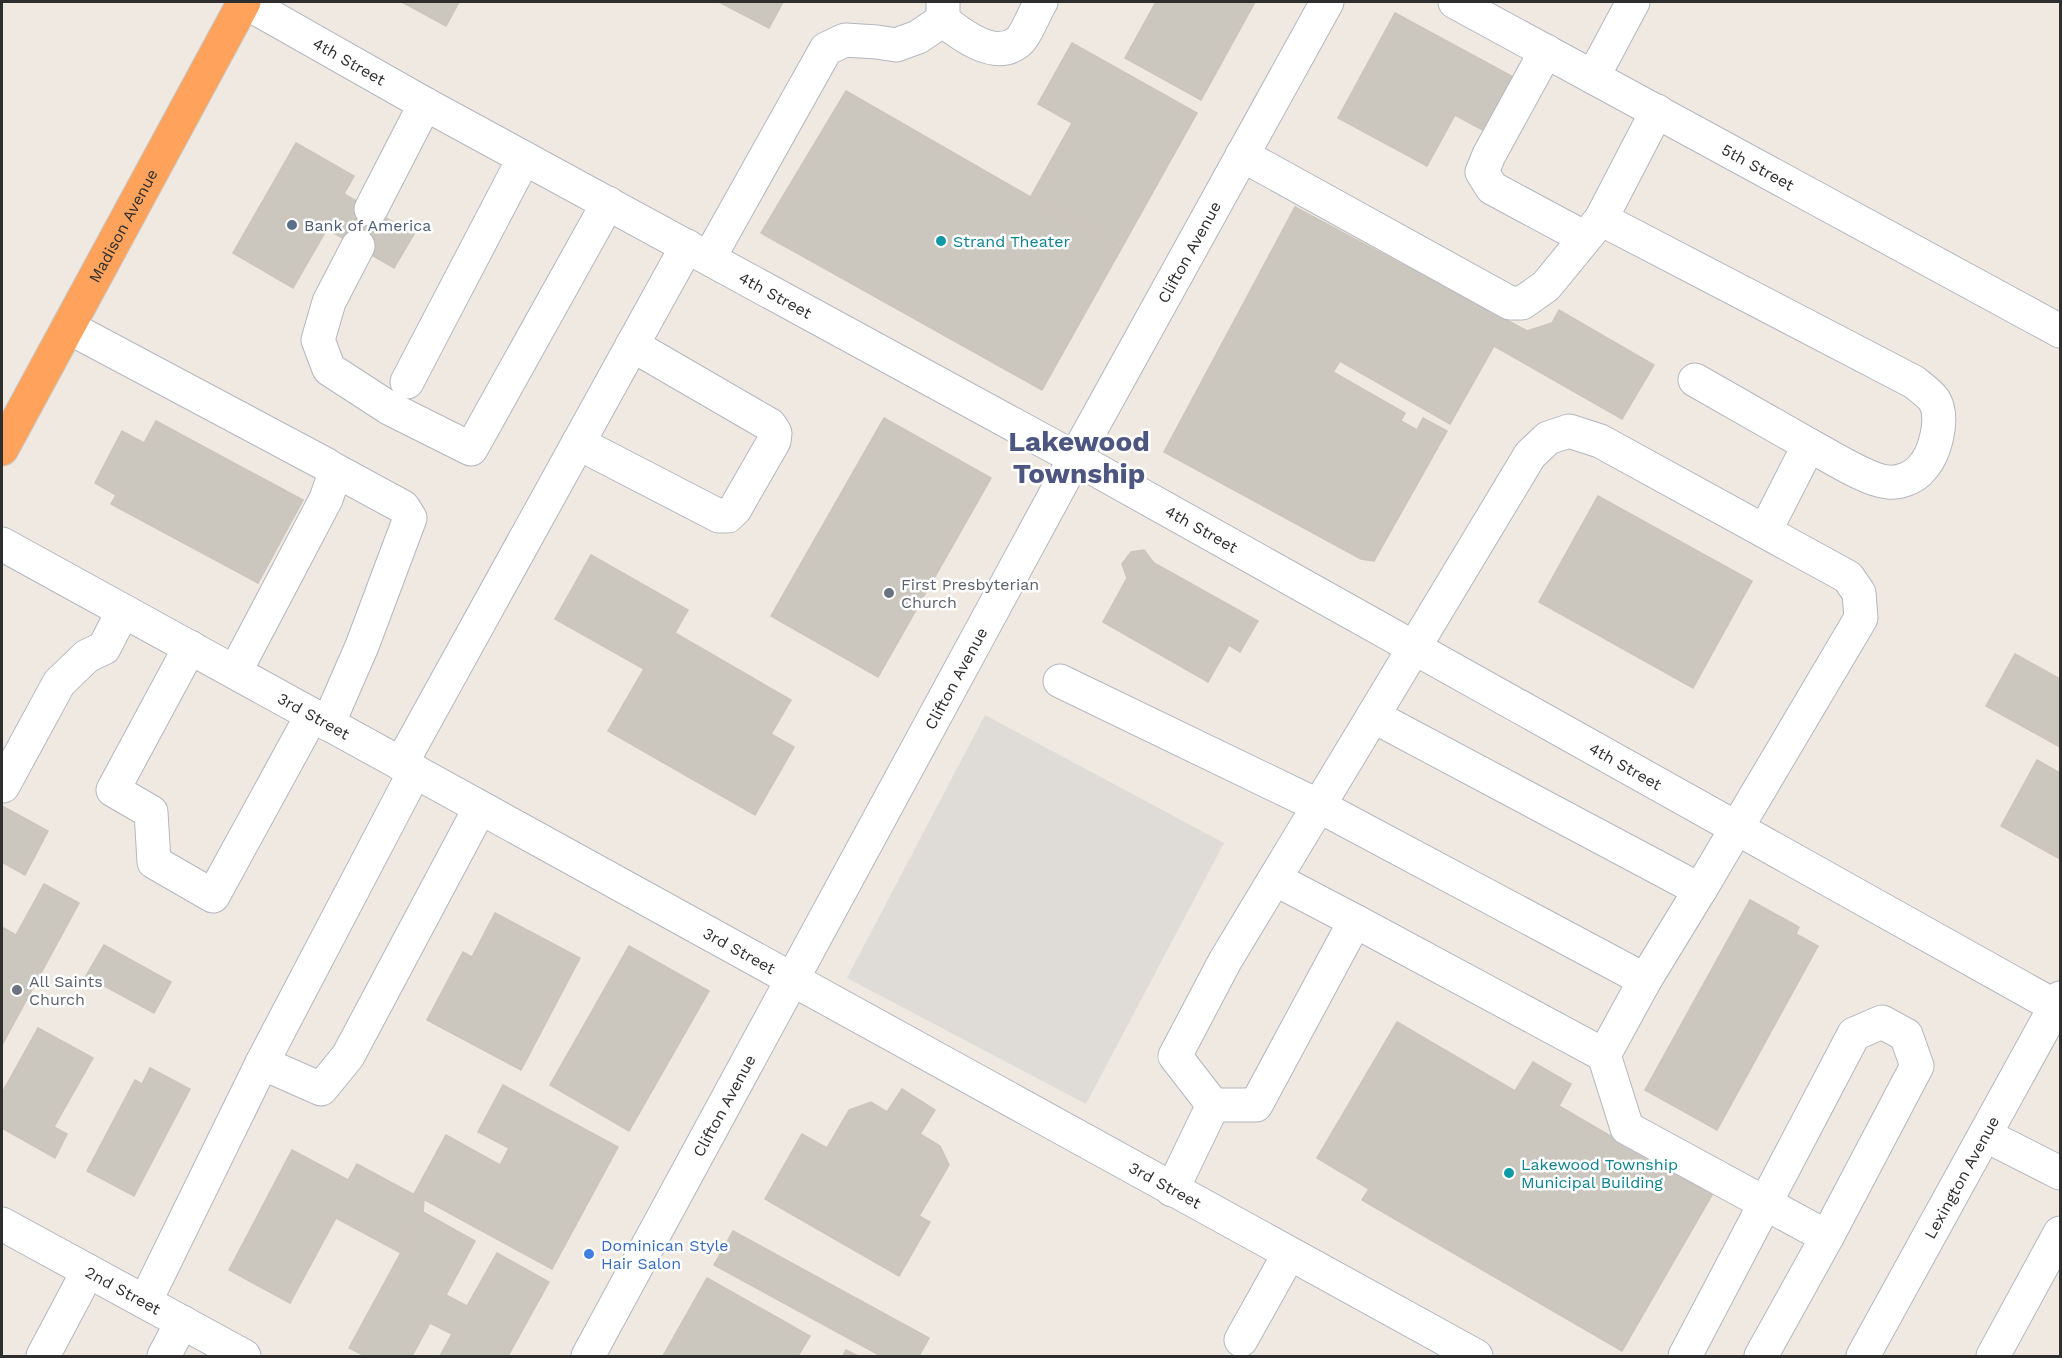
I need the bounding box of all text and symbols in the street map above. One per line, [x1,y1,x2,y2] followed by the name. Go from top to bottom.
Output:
[310,34,389,90] street label: 4th Street
[1718,140,1798,195] street label: 5th Street
[85,166,162,286] street label: Madison Avenue
[1154,198,1225,306] street label: Clifton Avenue
[304,216,431,235] place label: Bank of America
[285,218,299,232] marker: Bank of America
[953,232,1070,251] place label: Strand Theater
[934,234,948,248] marker: Strand Theater
[736,268,815,323] street label: 4th Street
[1008,425,1150,490] district label: Lakewood Township
[1162,501,1241,557] street label: 4th Street
[901,575,1039,612] place label: First Presbyterian Church
[882,586,896,600] marker: First Presbyterian Church
[921,624,991,733] street label: Clifton Avenue
[274,689,353,744] street label: 3rd Street
[1586,739,1665,794] street label: 4th Street
[700,923,779,978] street label: 3rd Street
[29,972,103,1009] place label: All Saints Church
[10,983,24,997] marker: All Saints Church
[689,1051,760,1160] street label: Clifton Avenue
[1920,1113,2003,1242] street label: Lexington Avenue
[1521,1155,1678,1192] place label: Lakewood Township Municipal Building
[1126,1158,1205,1213] street label: 3rd Street
[1502,1166,1516,1180] marker: Lakewood Township Municipal Building
[601,1236,729,1273] place label: Dominican Style Hair Salon
[582,1247,596,1261] marker: Dominican Style Hair Salon
[82,1262,164,1319] street label: 2nd Street

